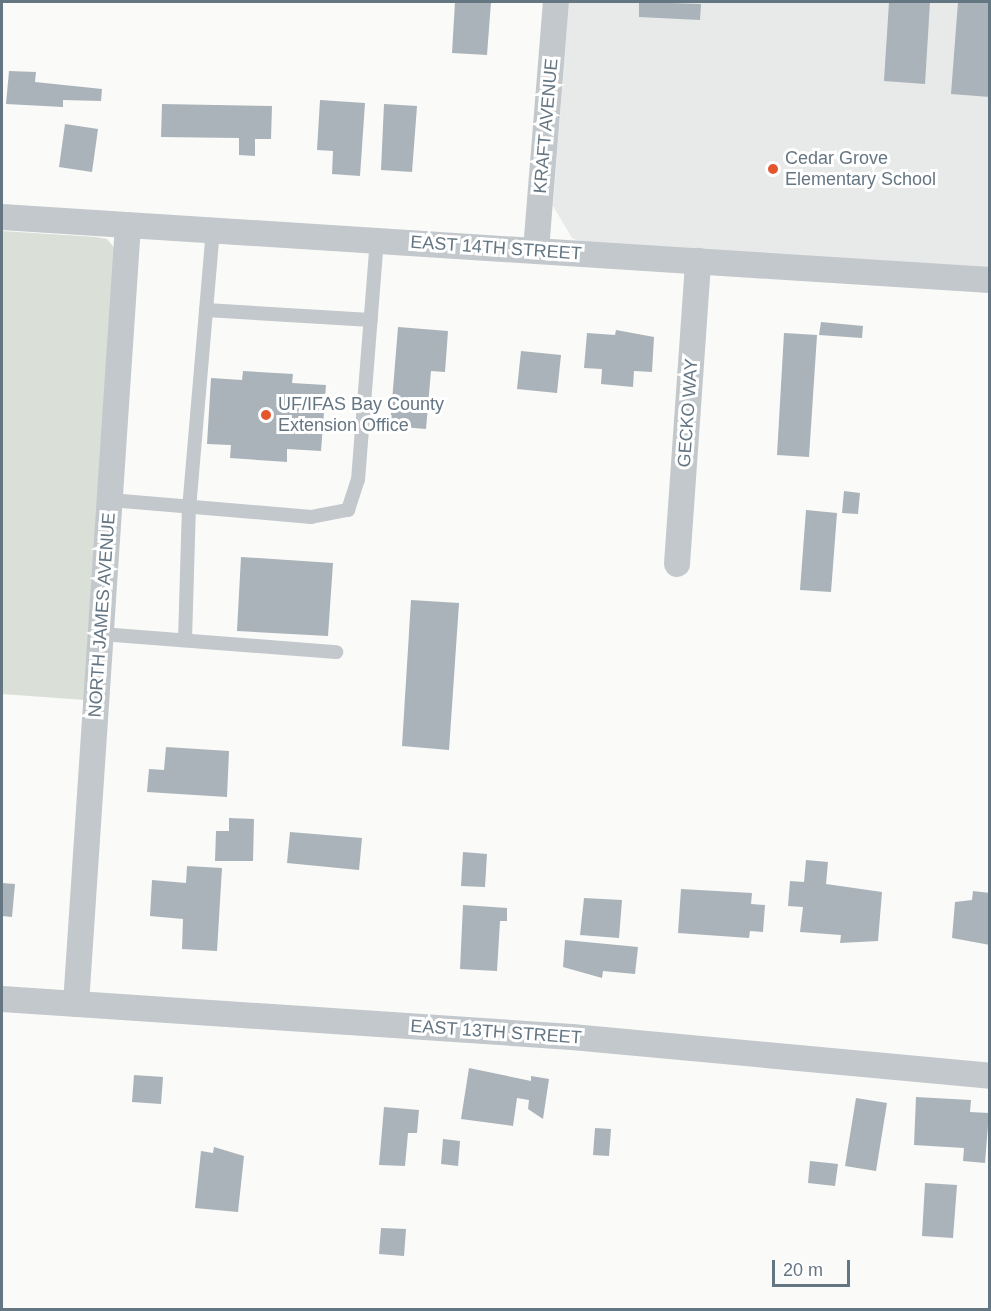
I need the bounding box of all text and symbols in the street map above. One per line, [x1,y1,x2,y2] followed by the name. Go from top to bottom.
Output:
[529,57,563,195] street label: KRAFT AVENUE
[785,148,936,190] place label: Cedar Grove Elementary School
[766,162,780,176] marker: Cedar Grove Elementary School
[409,231,583,265] street label: EAST 14TH STREET
[673,358,703,468] street label: GECKO WAY
[278,394,444,436] place label: UF/IFAS Bay County Extension Office
[259,408,273,422] marker: UF/IFAS Bay County Extension Office
[84,511,120,719] street label: NORTH JAMES AVENUE
[409,1015,583,1049] street label: EAST 13TH STREET
[775,1248,853,1286] scale bar
[783,1260,823,1280] text: 20 m

